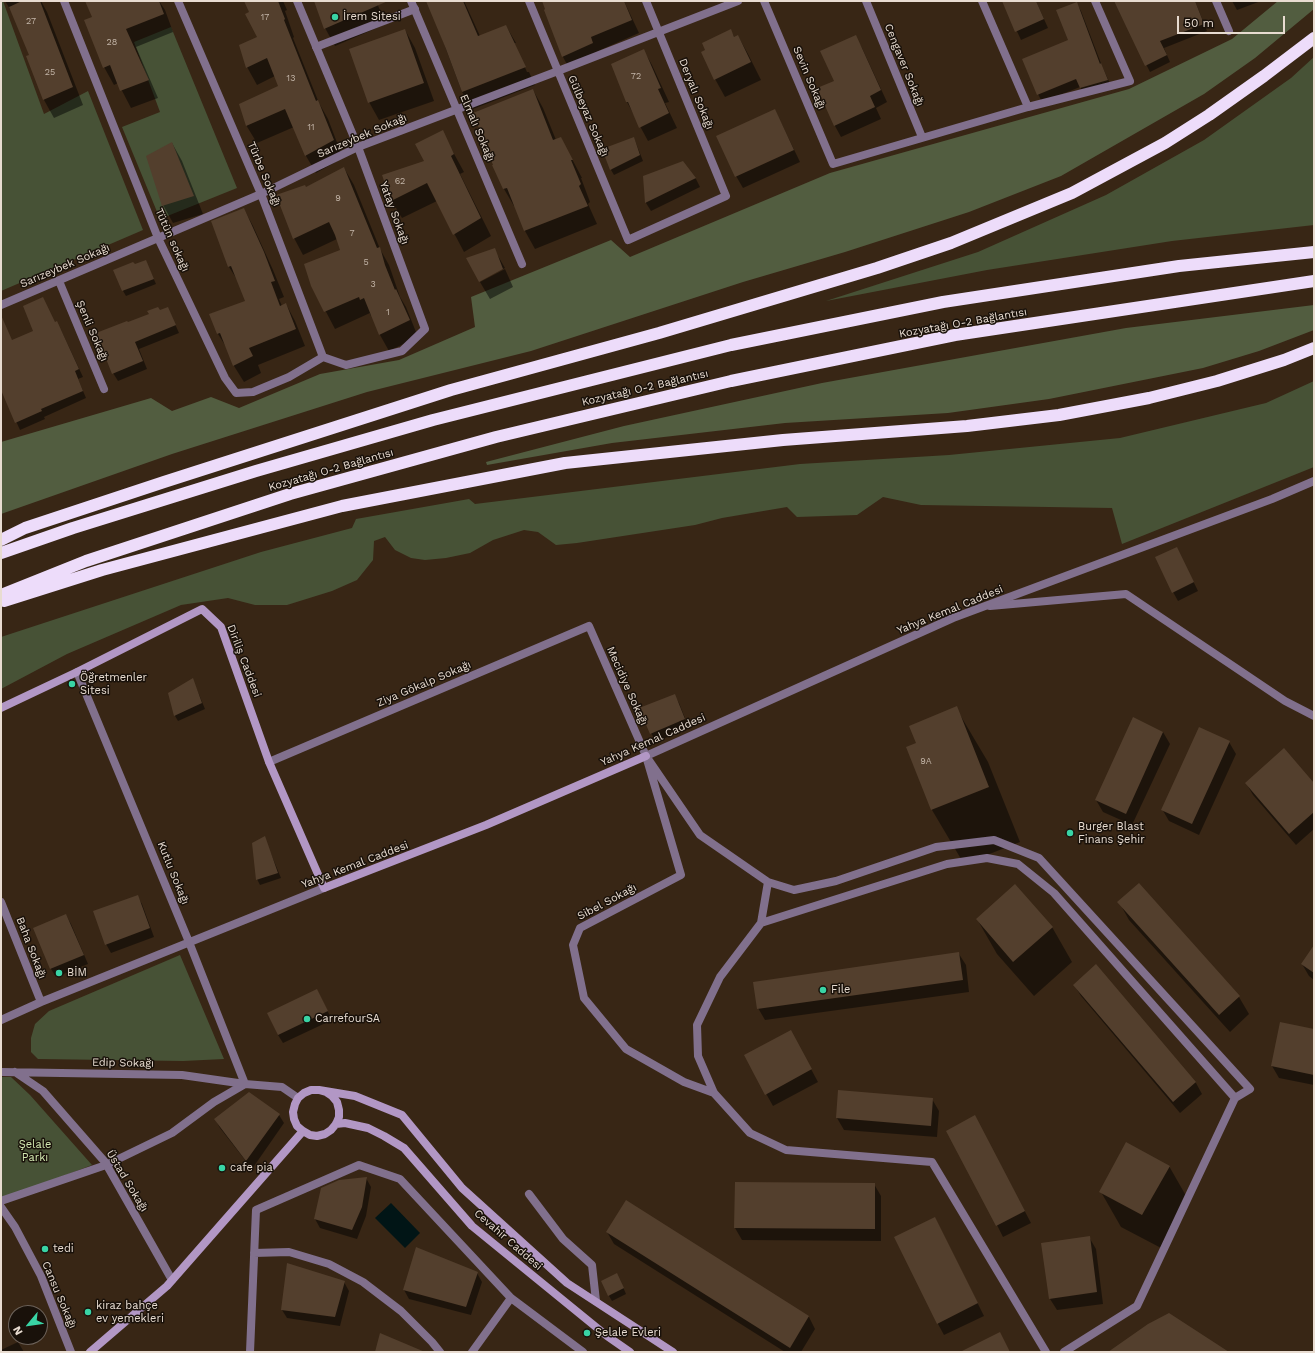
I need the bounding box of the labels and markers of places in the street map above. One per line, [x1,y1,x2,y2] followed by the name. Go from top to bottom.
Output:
[343,10,401,24] place label: İrem Sitesi
[330,12,340,22] marker: İrem Sitesi
[80,671,147,697] place label: Öğretmenler Sitesi
[67,679,77,689] marker: Öğretmenler Sitesi
[1078,820,1145,846] place label: Burger Blast Finans Şehir
[1065,828,1075,838] marker: Burger Blast Finans Şehir
[67,966,87,980] place label: BİM
[54,968,64,978] marker: BİM
[831,983,850,997] place label: File
[818,985,828,995] marker: File
[315,1012,380,1026] place label: CarrefourSA
[302,1014,312,1024] marker: CarrefourSA
[230,1161,273,1175] place label: cafe pia
[217,1163,227,1173] marker: cafe pia
[53,1242,74,1256] place label: tedi
[40,1244,50,1254] marker: tedi
[96,1299,164,1325] place label: kiraz bahçe ev yemekleri
[83,1307,93,1317] marker: kiraz bahçe ev yemekleri
[595,1326,661,1340] place label: Şelale Evleri
[582,1328,592,1338] marker: Şelale Evleri

